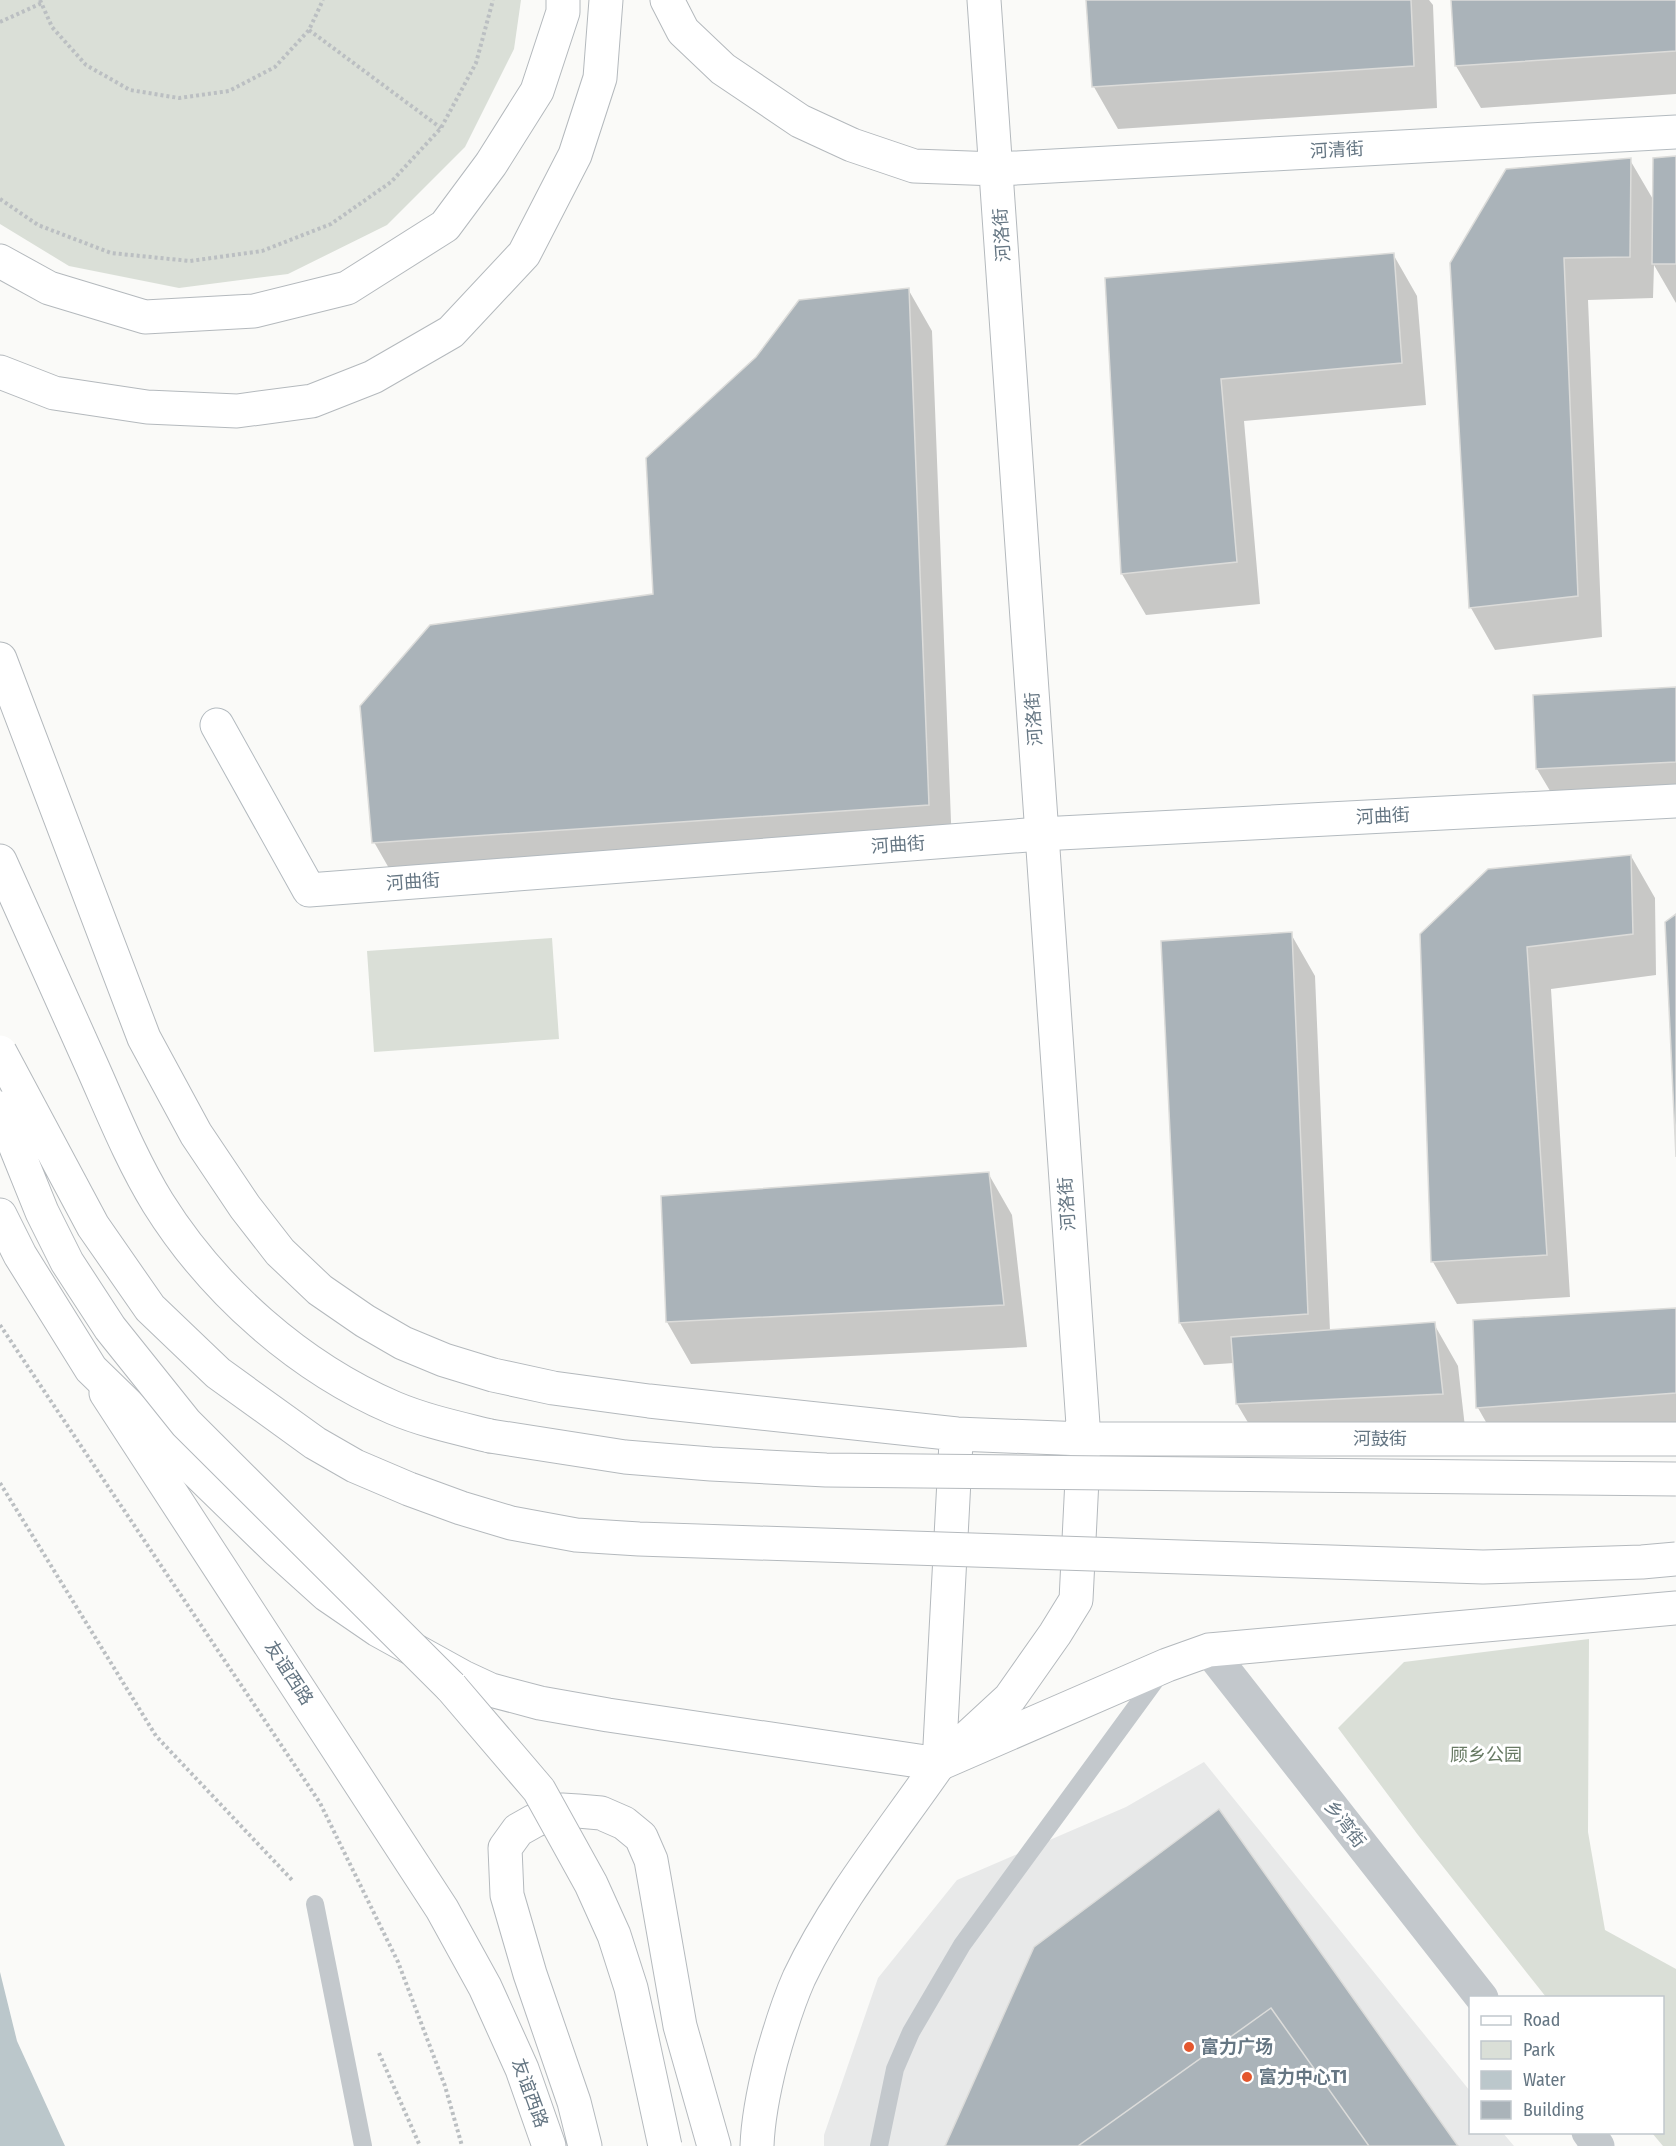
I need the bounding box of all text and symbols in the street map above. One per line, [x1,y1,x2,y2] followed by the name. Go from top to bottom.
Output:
[1309,138,1365,162] street label: 河清街
[989,207,1015,263] street label: 河洛街
[1021,691,1047,747] street label: 河洛街
[1355,804,1411,828] street label: 河曲街
[870,832,926,858] street label: 河曲街
[385,869,441,895] street label: 河曲街
[1054,1176,1080,1232] street label: 河洛街
[1353,1428,1407,1450] street label: 河鼓街
[260,1637,318,1709] street label: 友谊西路
[1450,1744,1522,1766] park label: 顾乡公园
[1320,1796,1370,1852] street label: 乡湾街
[1469,1996,1664,2134] legend
[1523,2009,1560,2031] text: Road
[1201,2036,1273,2058] place label: 富力广场
[1523,2039,1556,2061] text: Park
[1182,2040,1196,2054] marker: 富力广场
[507,2055,553,2131] street label: 友谊西路
[1259,2066,1347,2088] place label: 富力中心T1
[1523,2069,1566,2091] text: Water
[1240,2070,1254,2084] marker: 富力中心T1
[1523,2099,1584,2121] text: Building

